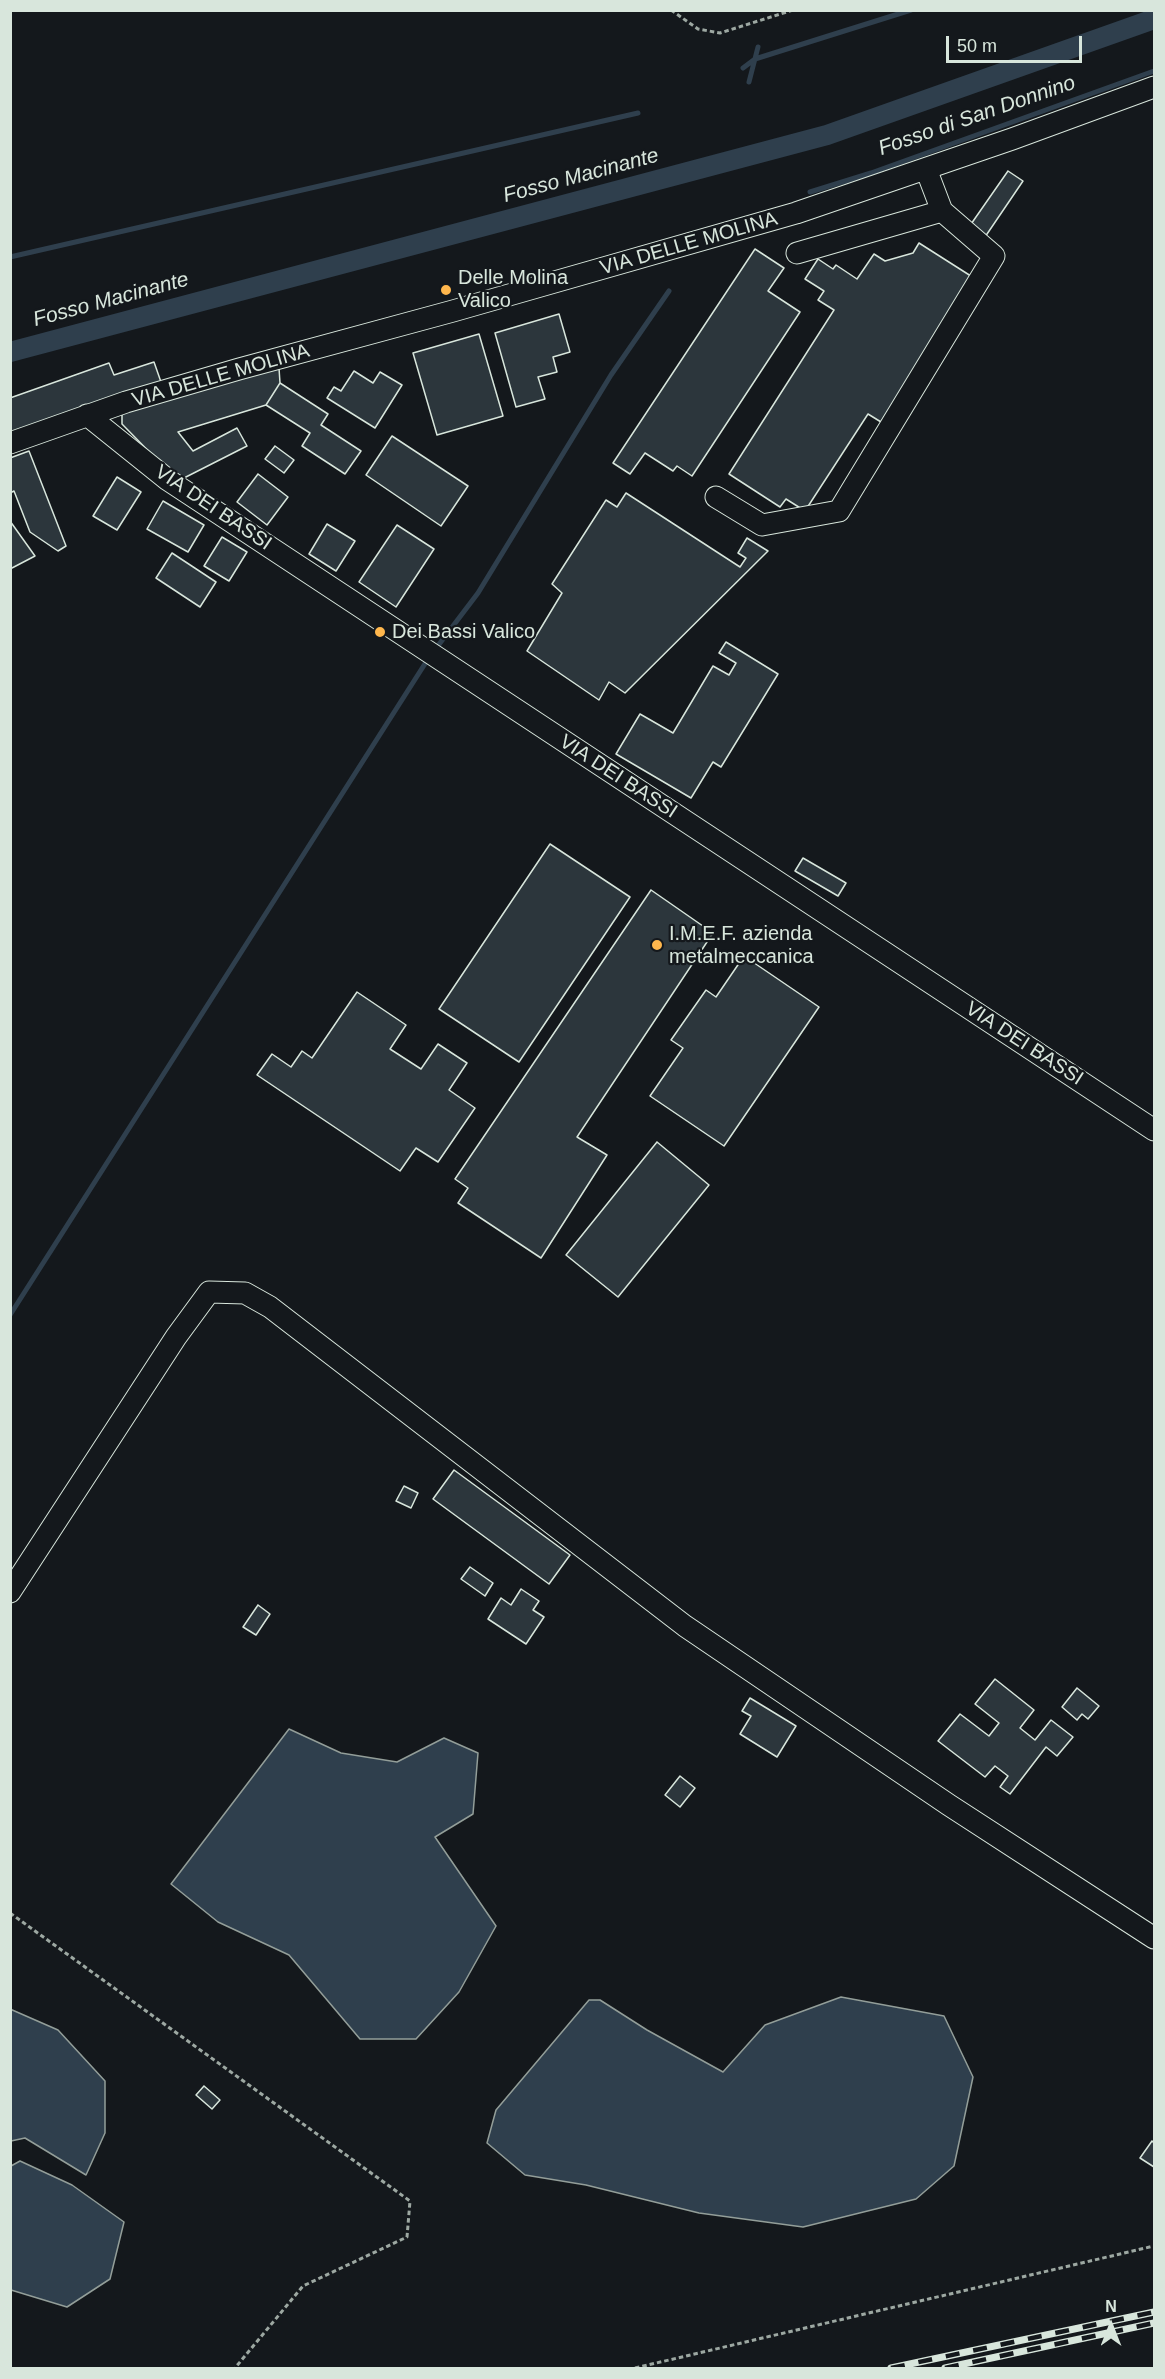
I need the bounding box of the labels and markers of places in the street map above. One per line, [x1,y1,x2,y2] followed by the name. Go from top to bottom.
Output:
[458,266,568,313] place label: Delle Molina Valico
[439,283,453,297] marker: Delle Molina Valico
[392,620,535,644] place label: Dei Bassi Valico
[373,625,387,639] marker: Dei Bassi Valico
[669,922,814,969] place label: I.M.E.F. azienda metalmeccanica
[650,938,664,952] marker: I.M.E.F. azienda metalmeccanica

